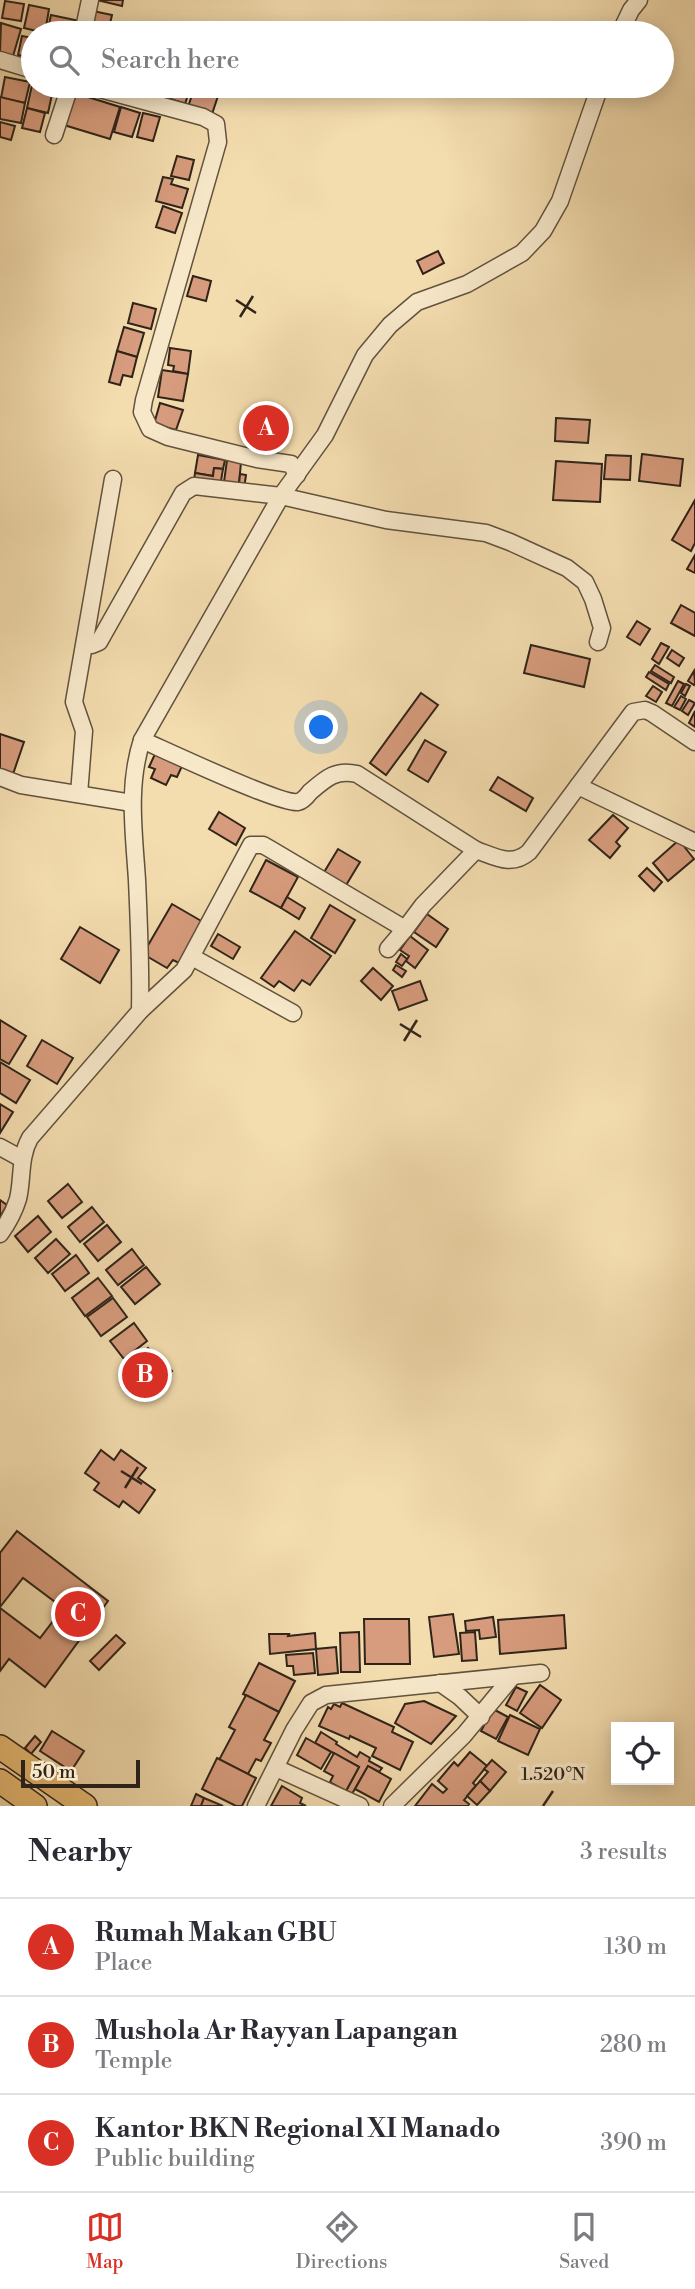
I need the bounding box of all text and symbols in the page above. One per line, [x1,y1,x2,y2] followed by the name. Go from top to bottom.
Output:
[21,21,674,98] search box
[45,41,83,79] icon: search
[101,44,240,76] text: Search here
[243,402,289,454] pin: A
[304,710,338,744] your location
[122,1349,168,1401] pin: B
[55,1588,101,1640] pin: C
[611,1722,674,1785] map controls
[611,1722,674,1785] button: locate
[21,1757,140,1789] scale bar
[32,1760,76,1784] text: 50 m
[521,1763,586,1786] text: 1.520°N
[28,1833,132,1871] text: Nearby
[580,1838,667,1866] text: 3 results
[95,1917,337,1949] text: Rumah Makan GBU
[43,1933,59,1961] text: A
[604,1933,667,1961] text: 130 m
[95,1949,152,1977] text: Place
[95,2015,458,2047] text: Mushola Ar Rayyan Lapangan
[42,2031,60,2059] text: B
[600,2031,667,2059] text: 280 m
[95,2047,173,2075] text: Temple
[95,2113,501,2145] text: Kantor BKN Regional XI Manado
[43,2129,59,2157] text: C
[600,2129,667,2157] text: 390 m
[95,2145,255,2173] text: Public building
[86,2208,124,2274] tab: Map
[296,2208,387,2274] tab: Directions
[559,2208,609,2274] tab: Saved

